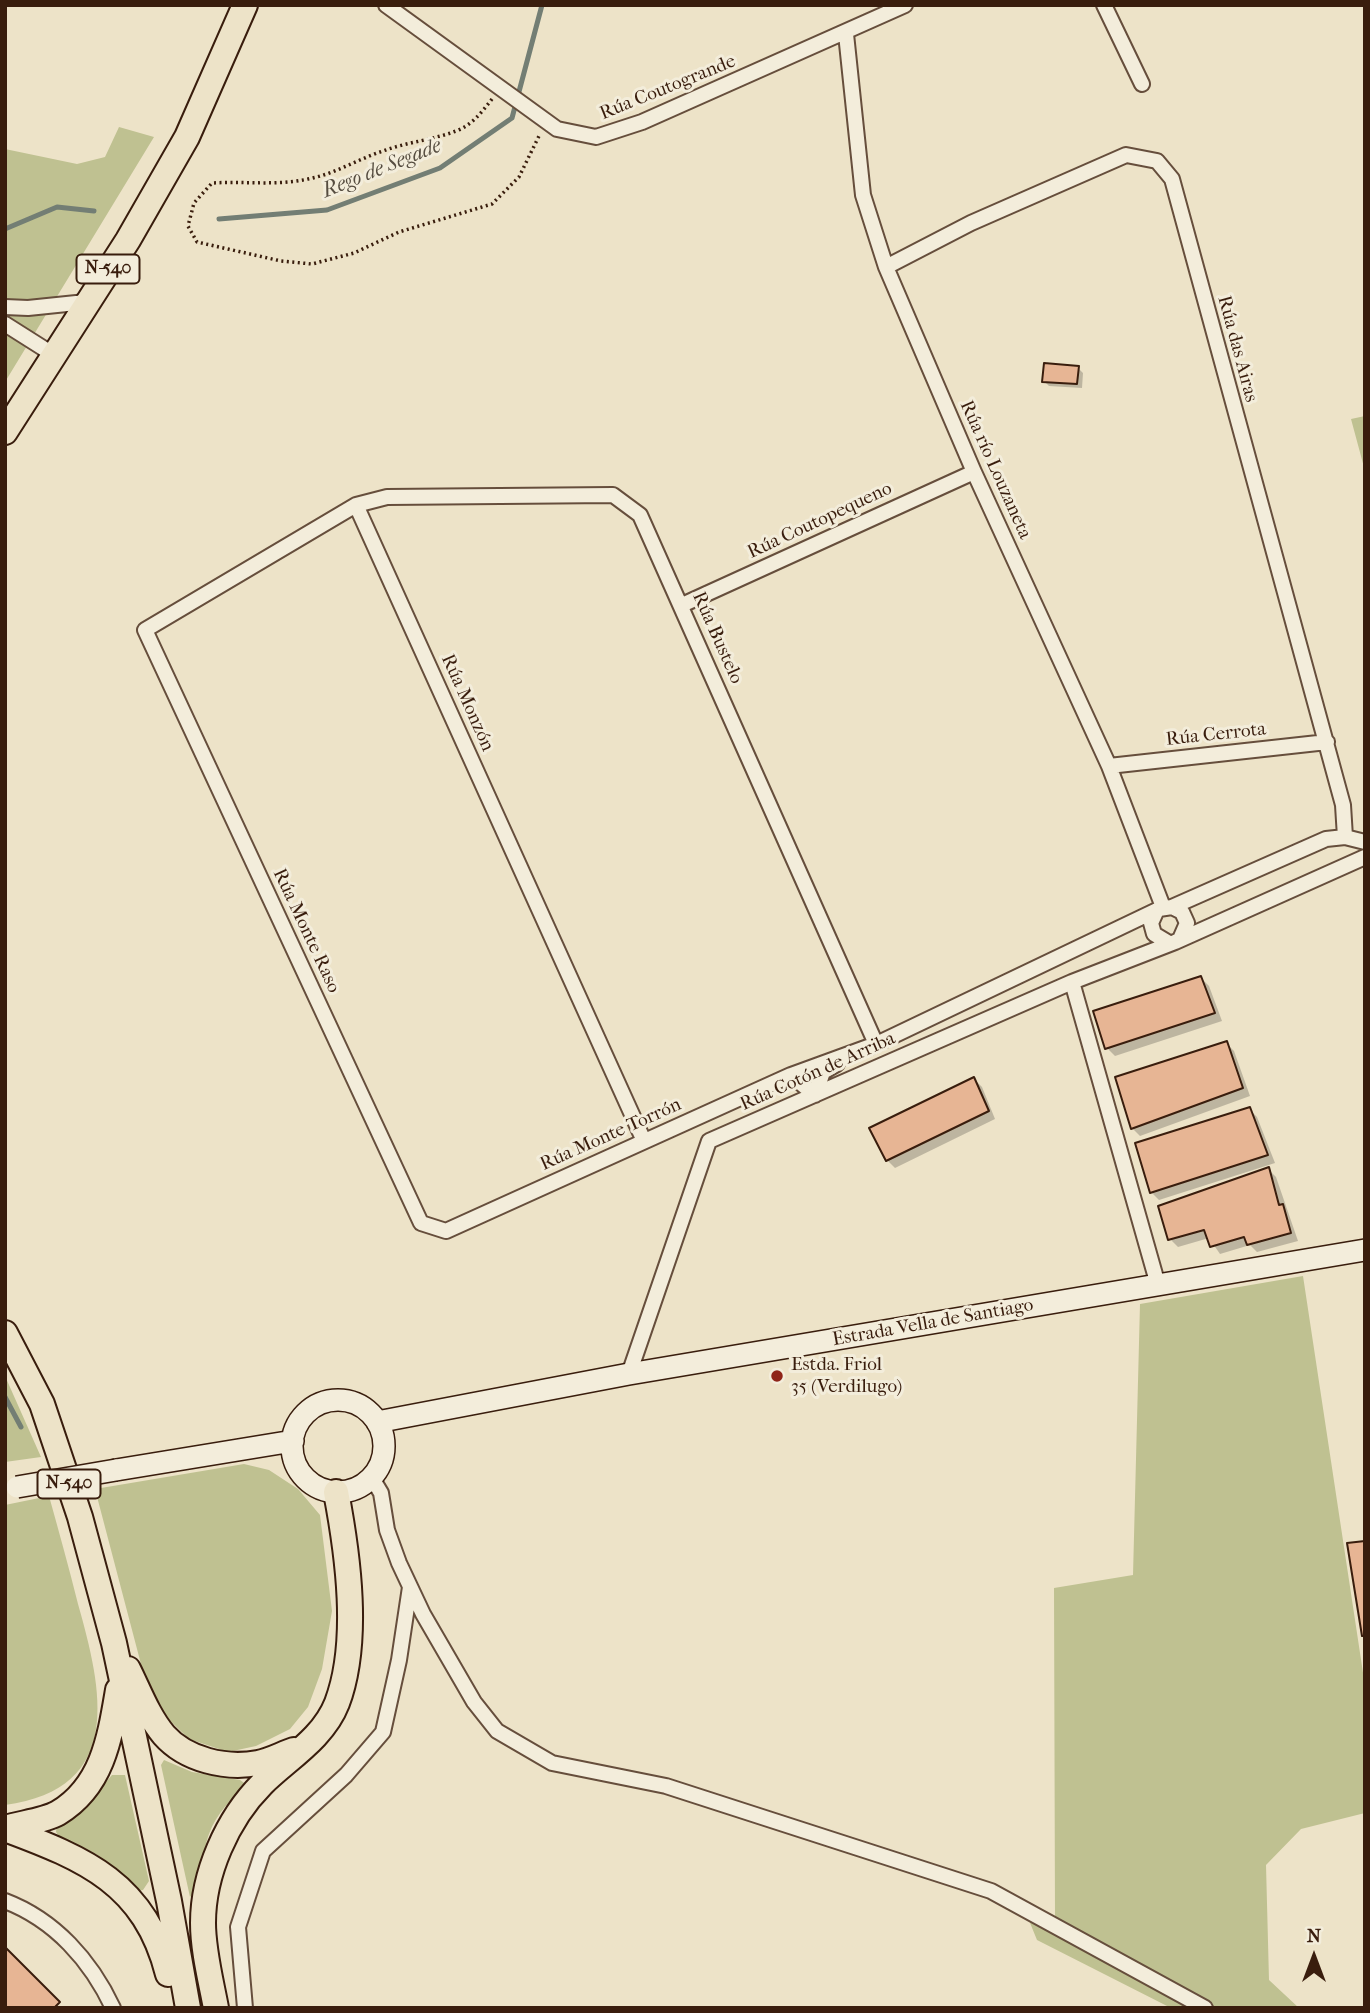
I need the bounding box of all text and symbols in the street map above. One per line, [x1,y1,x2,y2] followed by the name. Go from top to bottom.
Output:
[597,50,739,126] street label: Rúa Coutogrande
[319,134,445,204] water label: Rego de Segade
[76,255,140,284] road number: N-540
[1212,293,1262,405] street label: Rúa das Airas
[954,397,1036,543] street label: Rúa río Louzaneta
[744,478,896,564] street label: Rúa Coutopequeno
[687,589,747,687] street label: Rúa Bustelo
[435,651,499,755] street label: Rúa Monzón
[1165,718,1267,752] street label: Rúa Cerrota
[267,865,345,997] street label: Rúa Monte Raso
[737,1028,899,1116] street label: Rúa Cotón de Arriba
[537,1094,685,1176] street label: Rúa Monte Torrón
[831,1294,1035,1352] street label: Estrada Vella de Santiago
[791,1354,902,1398] place label: Estda. Friol 35 (Verdilugo)
[769,1368,785,1384] marker: Estda. Friol 35 (Verdilugo)
[38,1470,100,1498] road number: N-540
[1279,1922,1349,1992] north arrow
[1307,1925,1321,1947] text: N

